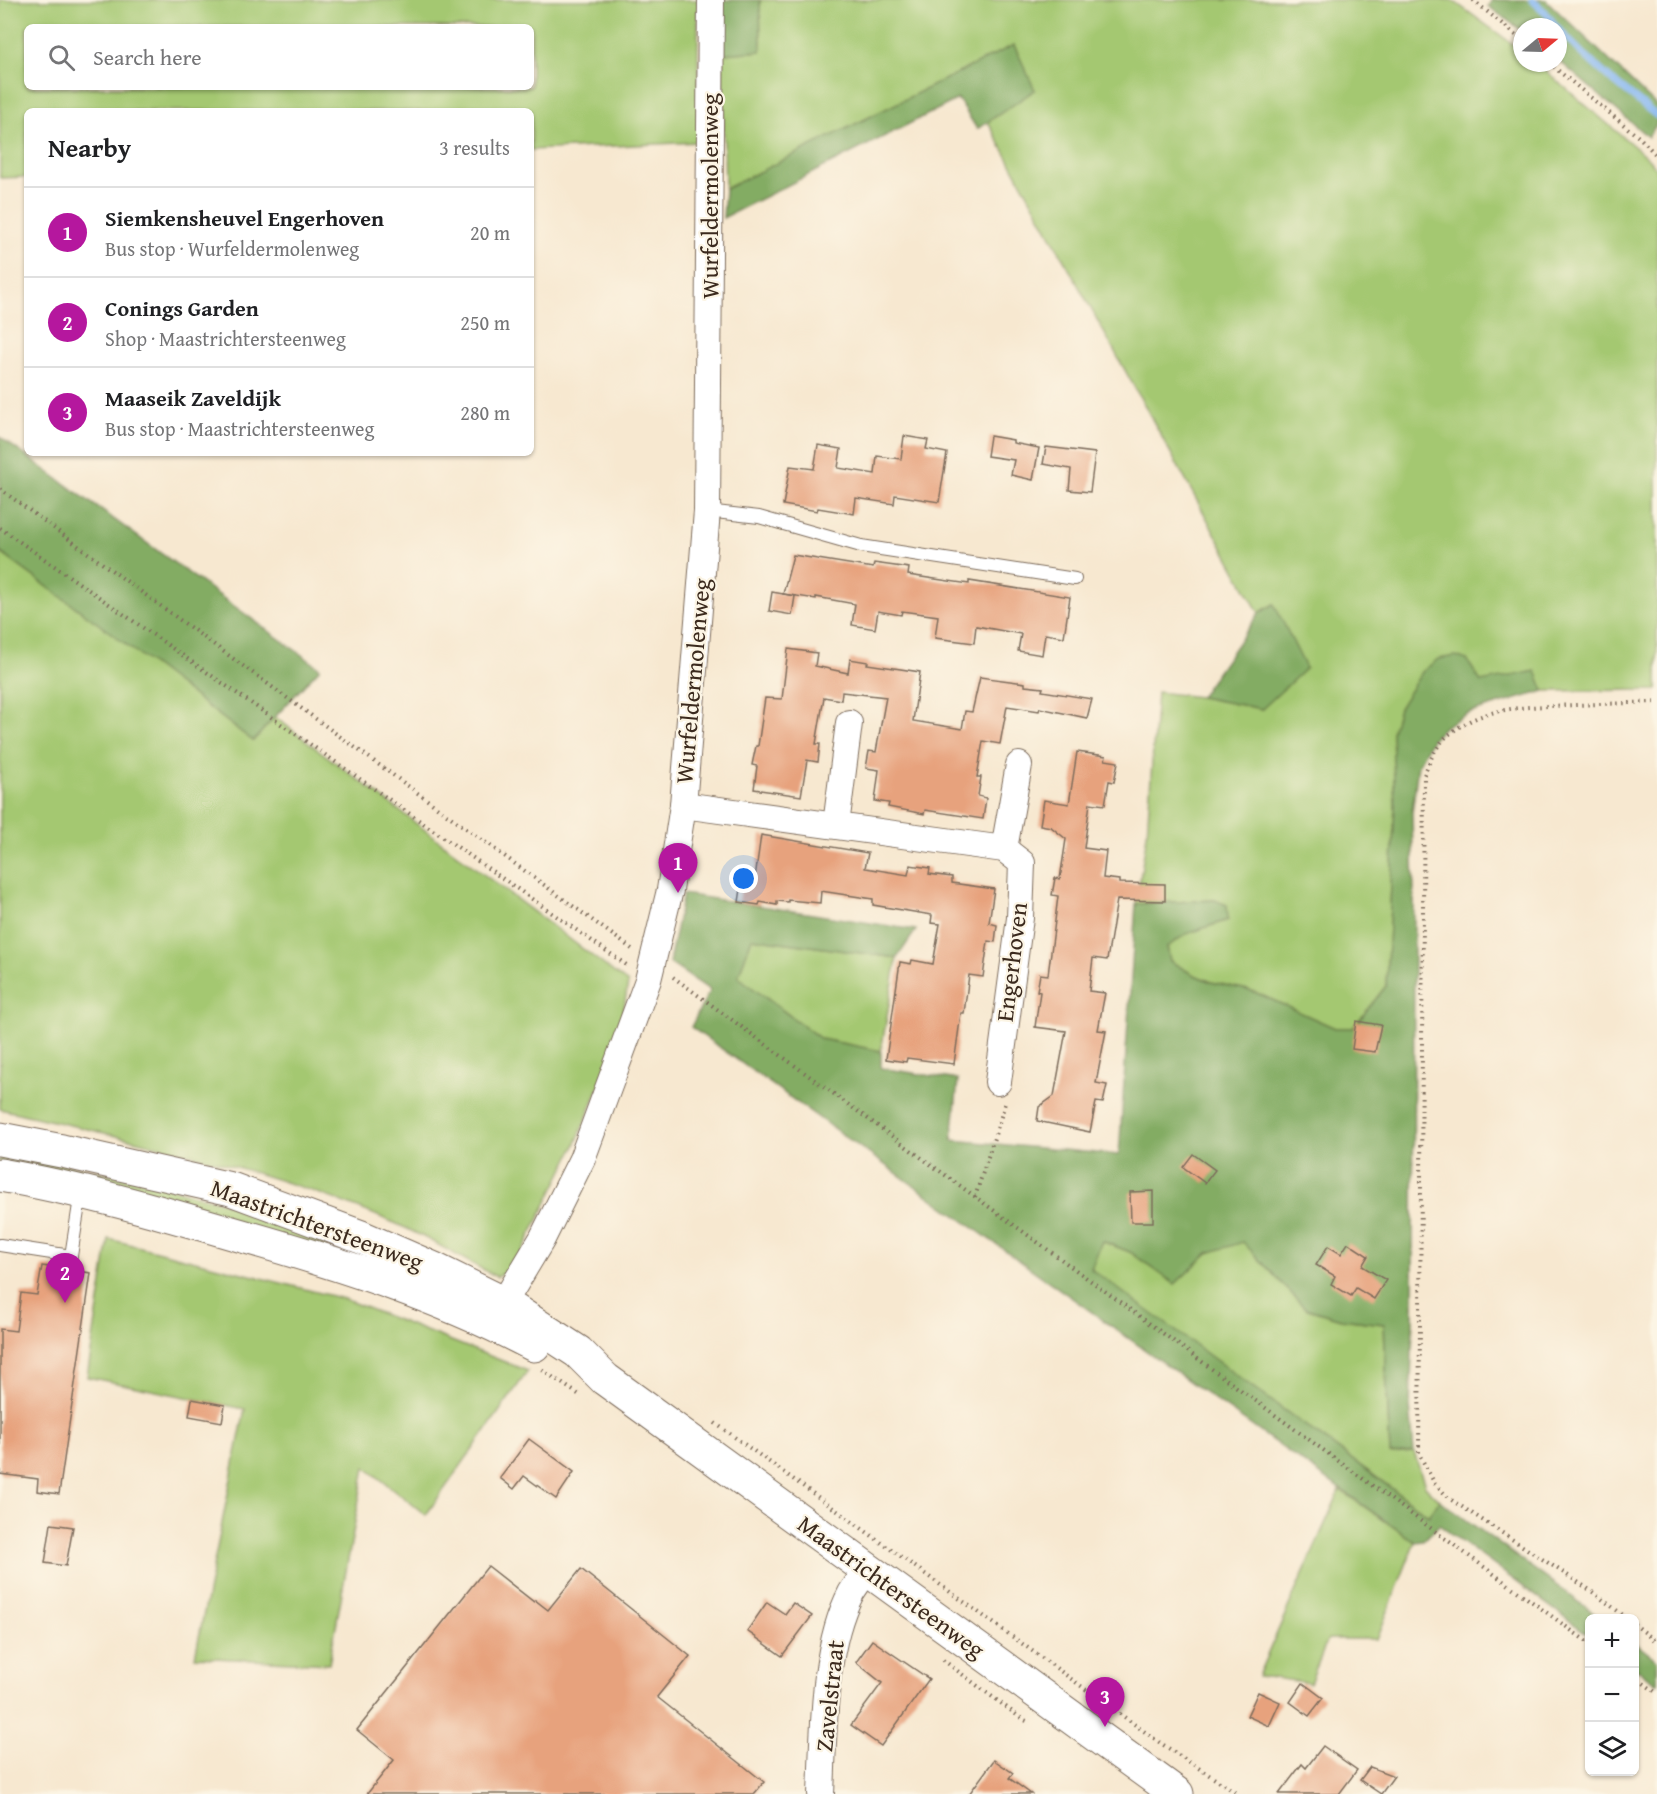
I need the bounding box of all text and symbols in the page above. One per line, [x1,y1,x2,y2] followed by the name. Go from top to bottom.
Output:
[1513,18,1567,72] north arrow
[24,24,534,90] search box
[45,41,78,74] icon: search
[93,41,202,73] text: Search here
[692,93,727,299] street label: Wurfeldermolenweg
[48,128,131,167] text: Nearby
[439,133,510,162] text: 3 results
[105,202,384,234] text: Siemkensheuvel Engerhoven
[62,218,73,247] text: 1
[470,218,510,247] text: 20 m
[105,234,359,263] text: Bus stop · Wurfeldermolenweg
[105,292,259,324] text: Conings Garden
[62,308,73,337] text: 2
[460,308,510,337] text: 250 m
[105,324,346,353] text: Shop · Maastrichtersteenweg
[105,382,281,414] text: Maaseik Zaveldijk
[62,398,73,427] text: 3
[460,398,510,427] text: 280 m
[105,414,374,443] text: Bus stop · Maastrichtersteenweg
[666,577,719,785] street label: Wurfeldermolenweg
[658,844,698,893] pin: 1
[729,864,758,893] your location
[987,900,1036,1024] street label: Engerhoven
[206,1170,429,1279] street label: Maastrichtersteenweg
[46,1254,84,1303] pin: 2
[790,1507,992,1667] street label: Maastrichtersteenweg
[1585,1614,1639,1776] map controls
[1585,1614,1639,1668] button: +
[806,1638,853,1753] street label: Zavelstraat
[1585,1668,1639,1722] button: −
[1086,1678,1124,1727] pin: 3
[1585,1722,1639,1776] button: layers

